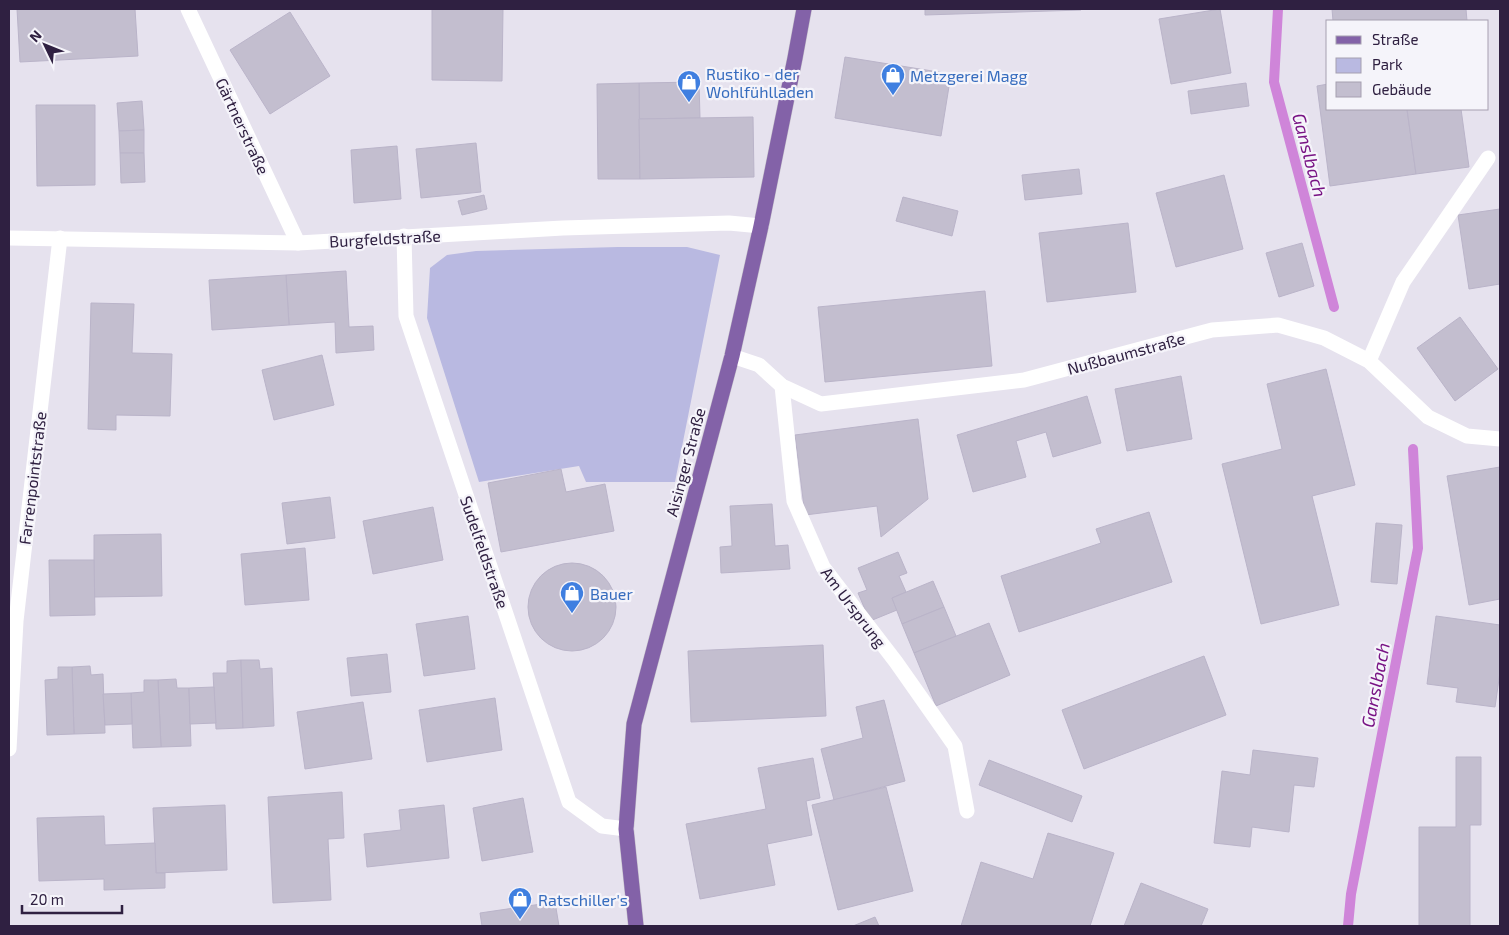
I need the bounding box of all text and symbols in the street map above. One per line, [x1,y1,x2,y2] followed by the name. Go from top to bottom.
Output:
[20,20,70,70] north arrow
[1326,20,1489,110] legend
[25,26,45,45] text: N
[1372,30,1418,48] text: Straße
[1372,55,1403,73] text: Park
[880,62,906,96] shop icon: Metzgerei Magg
[706,64,814,101] place label: Rustiko - der Wohlfühlladen
[910,66,1027,85] place label: Metzgerei Magg
[676,69,702,103] shop icon: Rustiko - der Wohlfühlladen
[212,75,274,177] street label: Gärtnerstraße
[1372,80,1431,98] text: Gebäude
[1288,111,1332,199] water label: Ganslbach
[329,226,441,250] street label: Burgfeldstraße
[1065,328,1187,378] street label: Nußbaumstraße
[661,405,709,519] street label: Aisinger Straße
[14,410,50,546] street label: Farrenpointstraße
[457,493,513,611] street label: Sudelfeldstraße
[818,563,890,651] street label: Am Ursprung
[559,580,585,614] shop icon: Bauer
[590,584,633,603] place label: Bauer
[1356,641,1394,729] water label: Ganslbach
[22,882,122,914] scale bar
[507,886,533,920] shop icon: Ratschiller's
[30,890,64,908] text: 20 m
[538,890,628,909] place label: Ratschiller's

